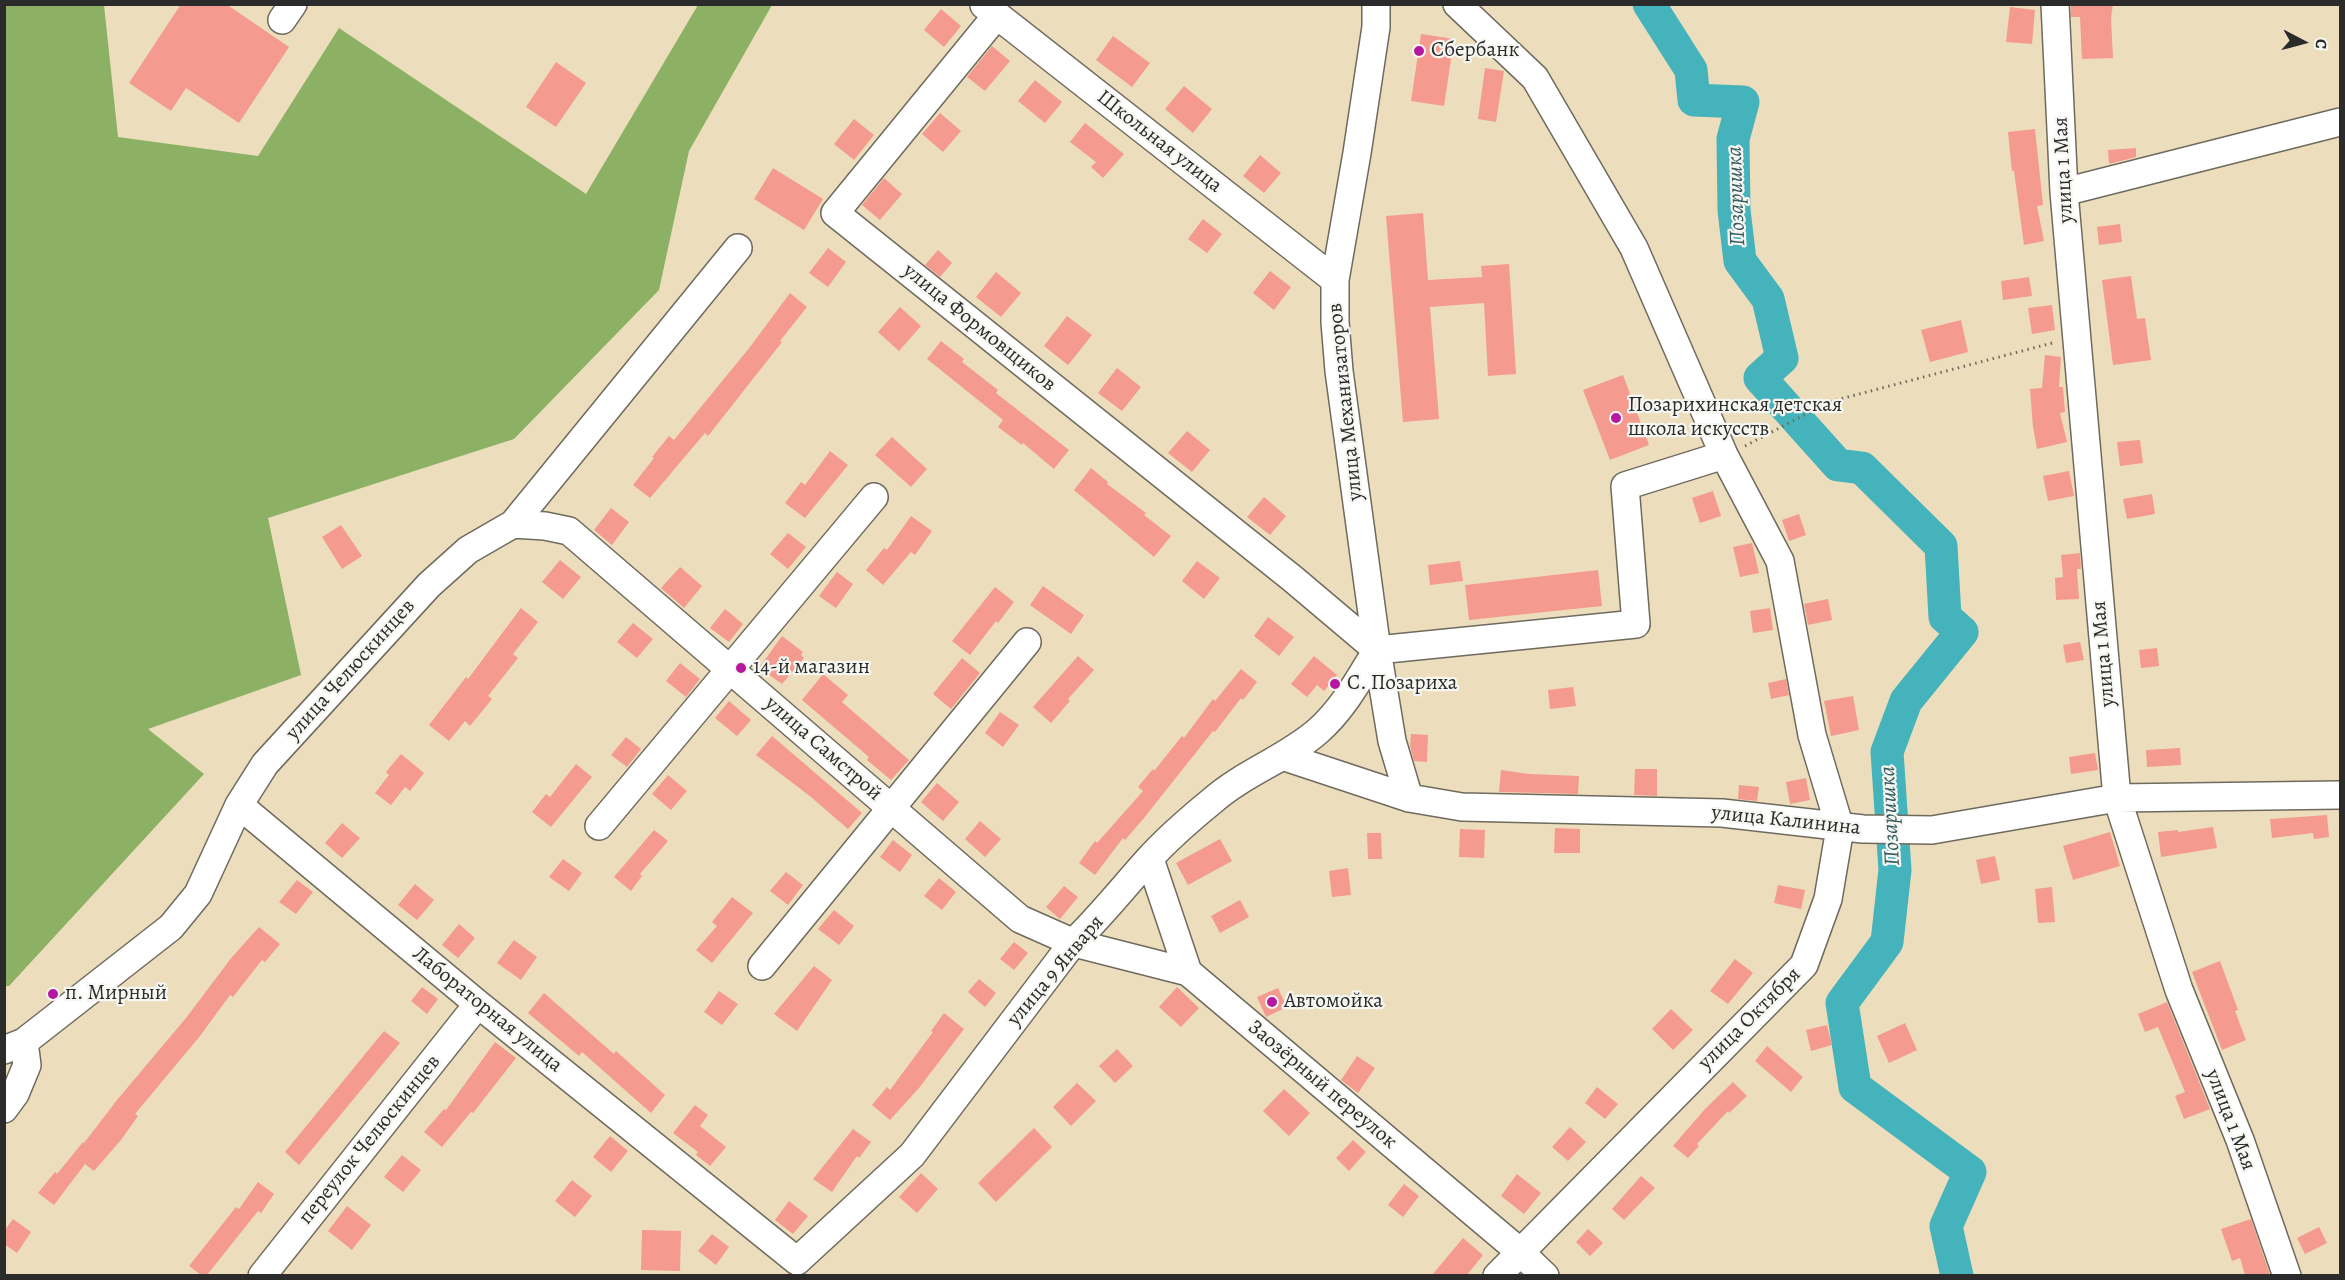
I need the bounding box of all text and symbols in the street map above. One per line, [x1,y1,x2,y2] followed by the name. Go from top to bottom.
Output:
[2273,12,2333,72] north arrow
[1431,38,1519,64] place label: Сбербанк
[2309,38,2332,50] text: С
[1412,44,1426,58] marker: Сбербанк
[1091,85,1227,199] street label: Школьная улица
[2049,116,2079,224] street label: улица 1 Мая
[1722,146,1752,246] water label: Позаришка
[897,259,1061,397] street label: улица Формовщиков
[1323,302,1369,502] street label: улица Механизаторов
[1628,393,1842,443] place label: Позарихинская детская школа искусств
[1609,411,1623,425] marker: Позарихинская детская школа искусств
[281,594,421,746] street label: улица Челюскинцев
[2087,600,2121,708] street label: улица 1 Мая
[753,655,870,681] place label: 14-й магазин
[734,661,748,675] marker: 14-й магазин
[1347,671,1457,697] place label: С. Позариха
[1328,677,1342,691] marker: С. Позариха
[759,691,887,807] street label: улица Самстрой
[1875,765,1907,867] water label: Позаришка
[1710,801,1862,841] street label: улица Калинина
[1002,911,1110,1031] street label: улица 9 Января
[407,942,567,1078] street label: Лабораторная улица
[1694,963,1806,1075] street label: улица Октября
[65,981,167,1007] place label: п. Мирный
[46,987,60,1001] marker: п. Мирный
[1284,989,1383,1015] place label: Автомойка
[1265,995,1279,1009] marker: Автомойка
[1242,1015,1402,1155] street label: Заозёрный переулок
[294,1050,446,1230] street label: переулок Челюскинцев
[2199,1066,2261,1174] street label: улица 1 Мая

